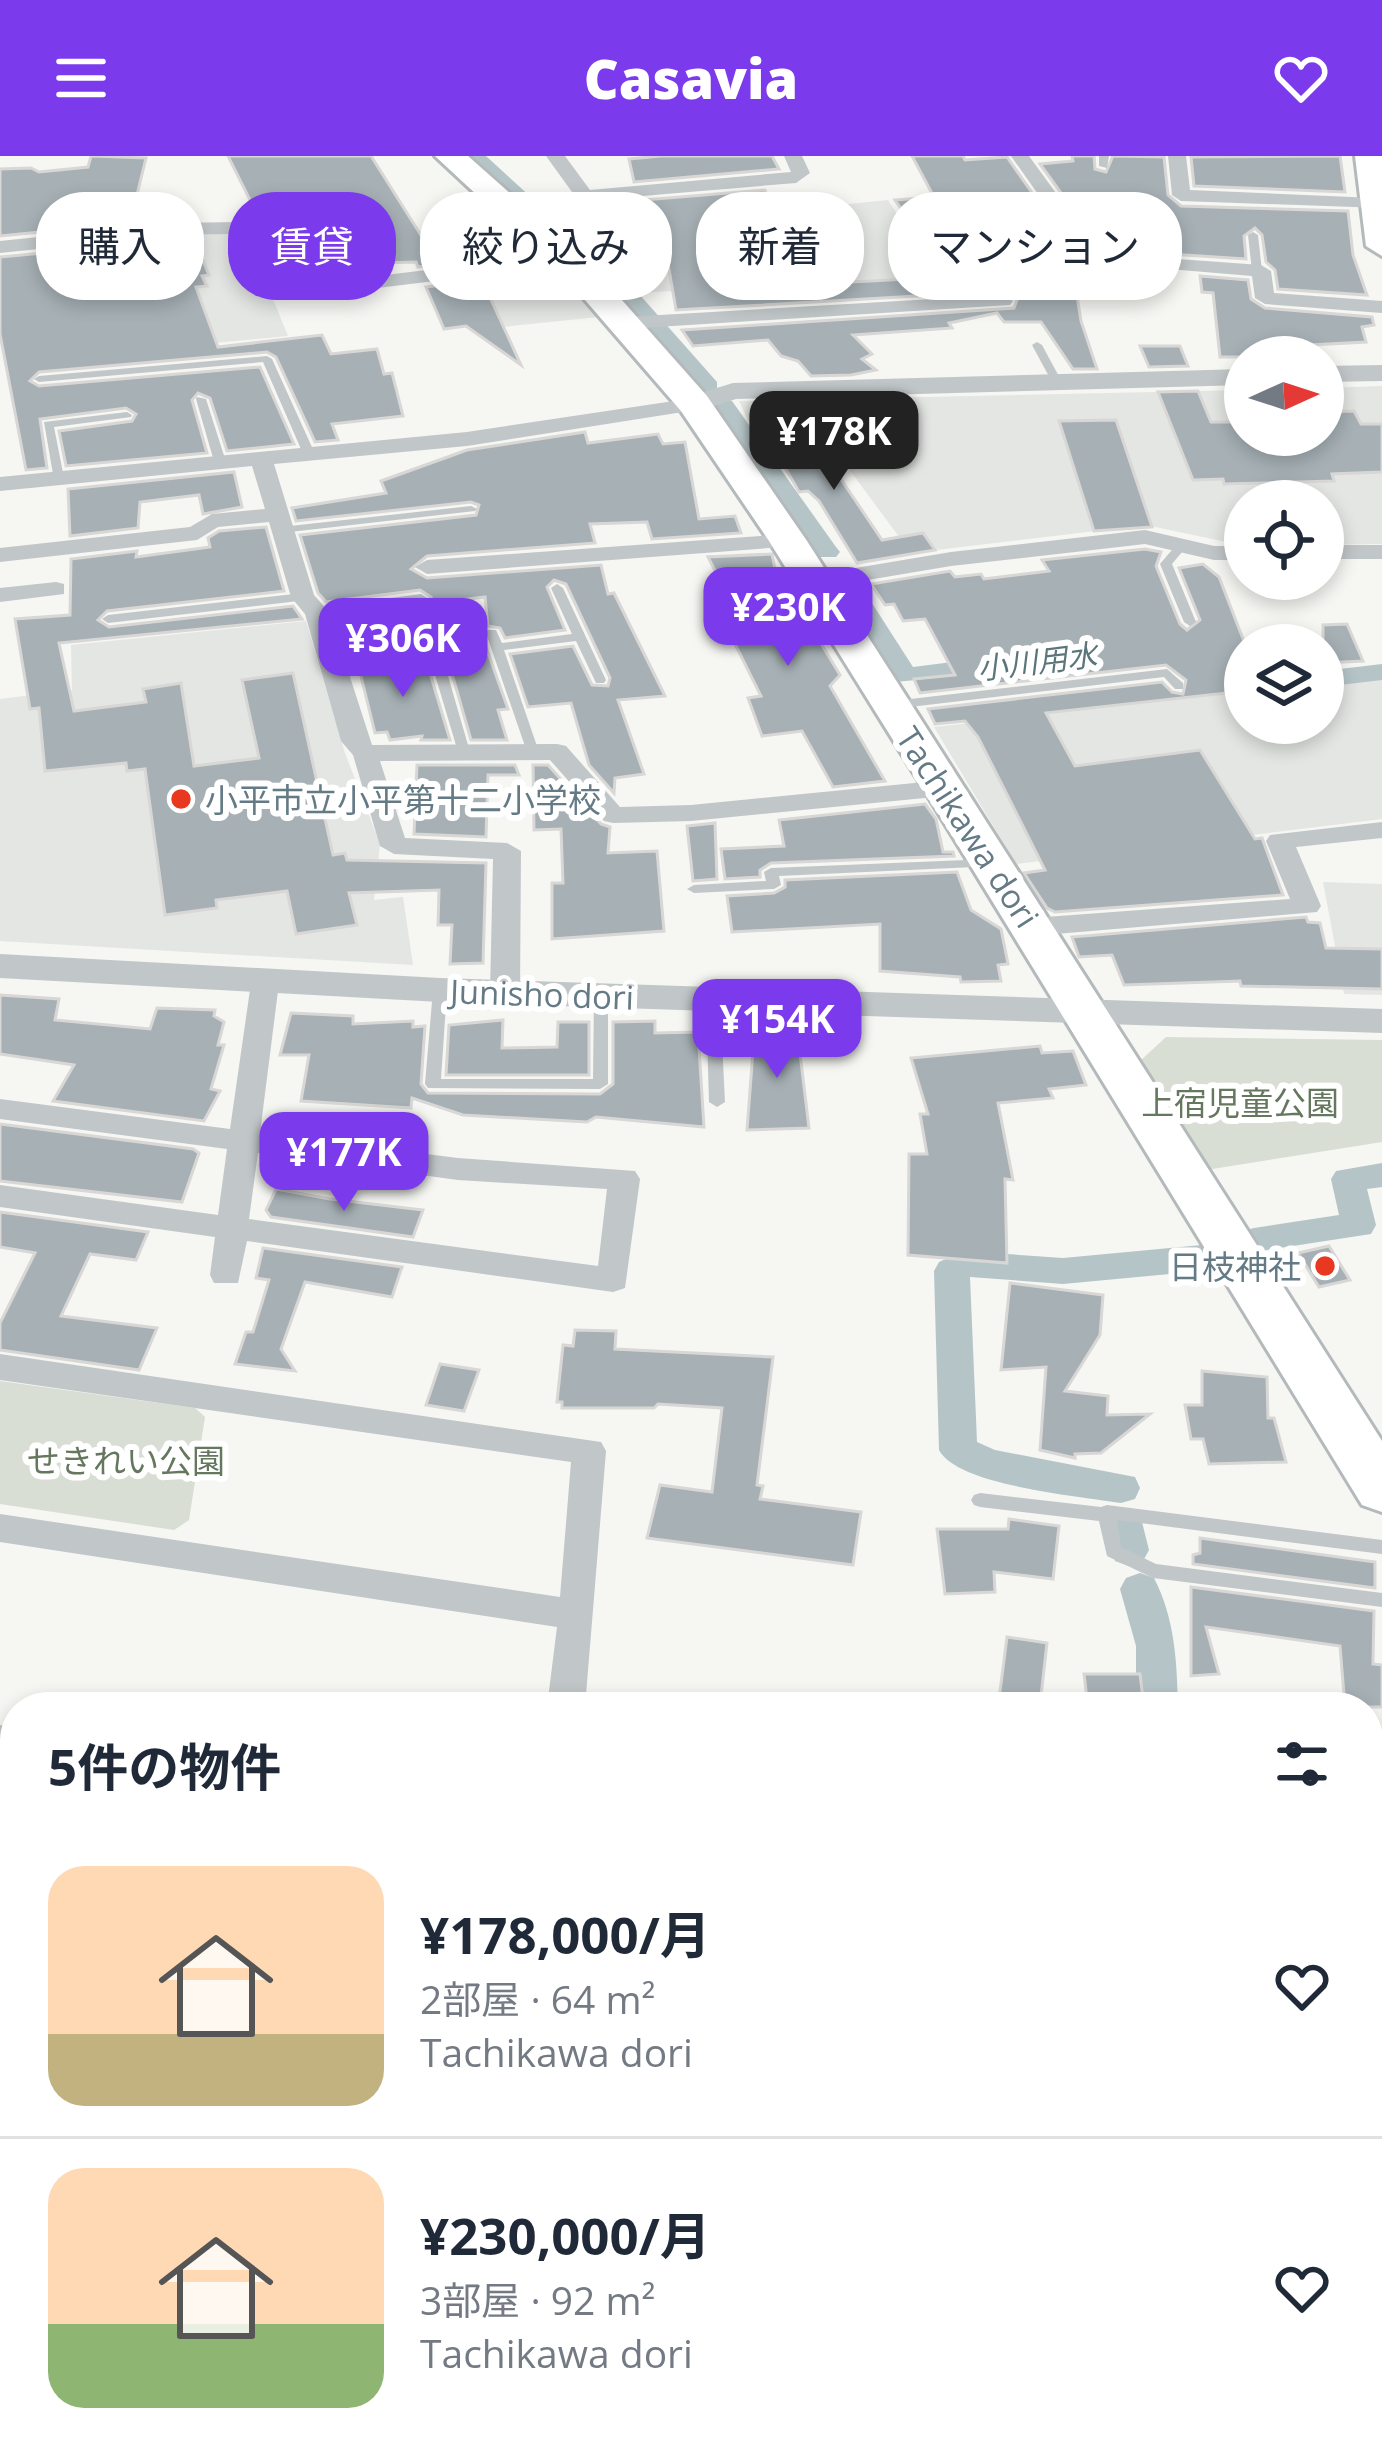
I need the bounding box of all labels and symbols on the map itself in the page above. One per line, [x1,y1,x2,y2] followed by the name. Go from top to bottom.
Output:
[1224,336,1344,456] north arrow
[750,391,918,493] pin: ¥178K
[704,567,872,669] pin: ¥230K
[319,598,487,700] pin: ¥306K
[975,633,1102,689] water label: 小川用水
[886,718,1050,936] street label: Tachikawa dori
[205,777,601,822] place label: 小平市立小平第十二小学校
[168,786,194,812] marker: 小平市立小平第十二小学校
[446,968,635,1020] street label: Junisho dori
[693,979,861,1081] pin: ¥154K
[1141,1080,1339,1125] park label: 上宿児童公園
[260,1112,428,1214] pin: ¥177K
[1169,1244,1301,1289] place label: 日枝神社
[1312,1253,1338,1279] marker: 日枝神社
[27,1438,225,1483] park label: せきれい公園

